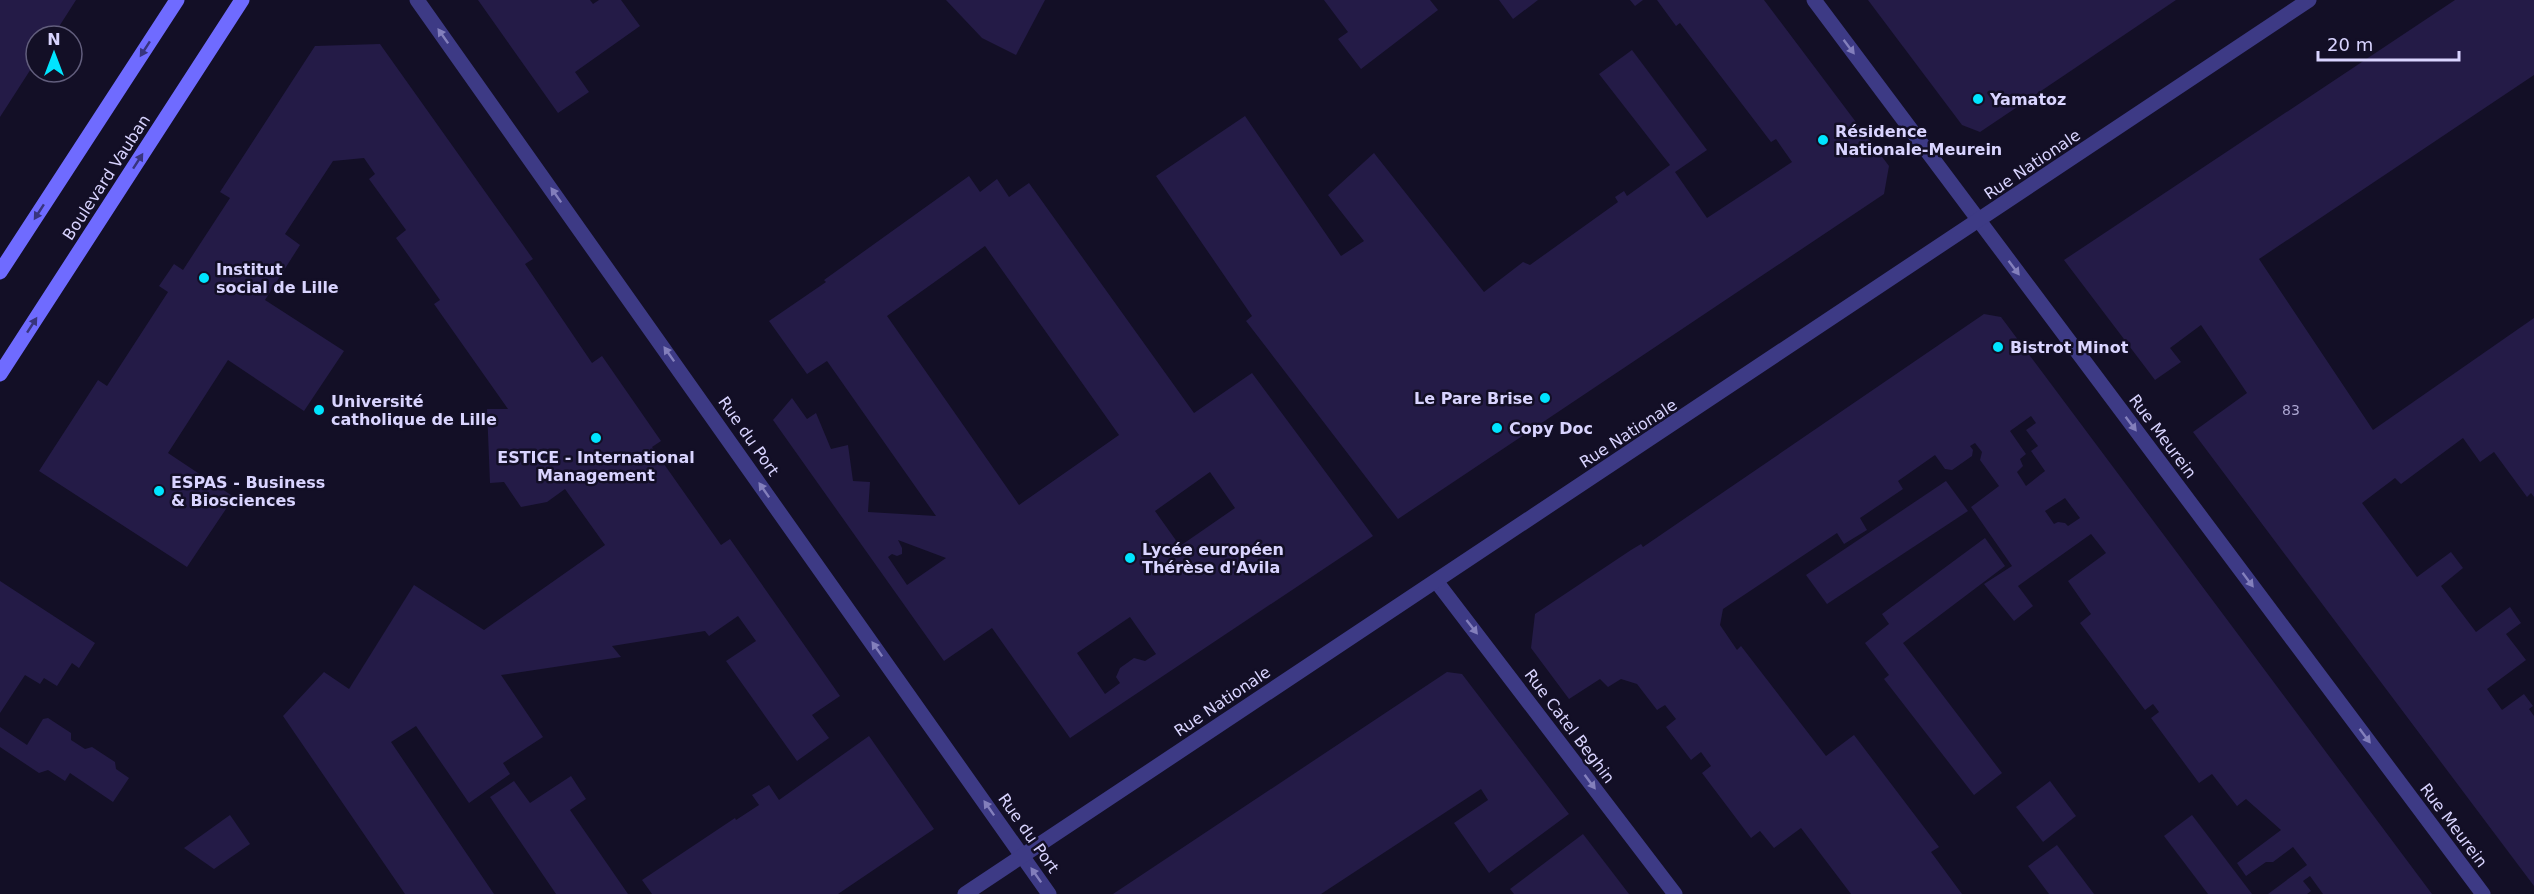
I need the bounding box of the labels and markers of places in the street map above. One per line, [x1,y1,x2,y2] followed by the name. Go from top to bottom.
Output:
[1989,90,2066,109] place label: Yamatoz
[1971,92,1985,106] marker: Yamatoz
[1835,122,2002,159] place label: Résidence Nationale-Meurein
[1816,133,1830,147] marker: Résidence Nationale-Meurein
[216,260,339,297] place label: Institut social de Lille
[197,271,211,285] marker: Institut social de Lille
[2010,338,2129,357] place label: Bistrot Minot
[1991,340,2005,354] marker: Bistrot Minot
[1414,389,1533,408] place label: Le Pare Brise
[1538,391,1552,405] marker: Le Pare Brise
[331,392,497,429] place label: Université catholique de Lille
[312,403,326,417] marker: Université catholique de Lille
[1509,419,1593,438] place label: Copy Doc
[1490,421,1504,435] marker: Copy Doc
[589,431,603,445] marker: ESTICE - International Management
[497,448,695,485] place label: ESTICE - International Management
[171,473,325,510] place label: ESPAS - Business & Biosciences
[152,484,166,498] marker: ESPAS - Business & Biosciences
[1142,540,1284,577] place label: Lycée européen Thérèse d'Avila
[1123,551,1137,565] marker: Lycée européen Thérèse d'Avila

